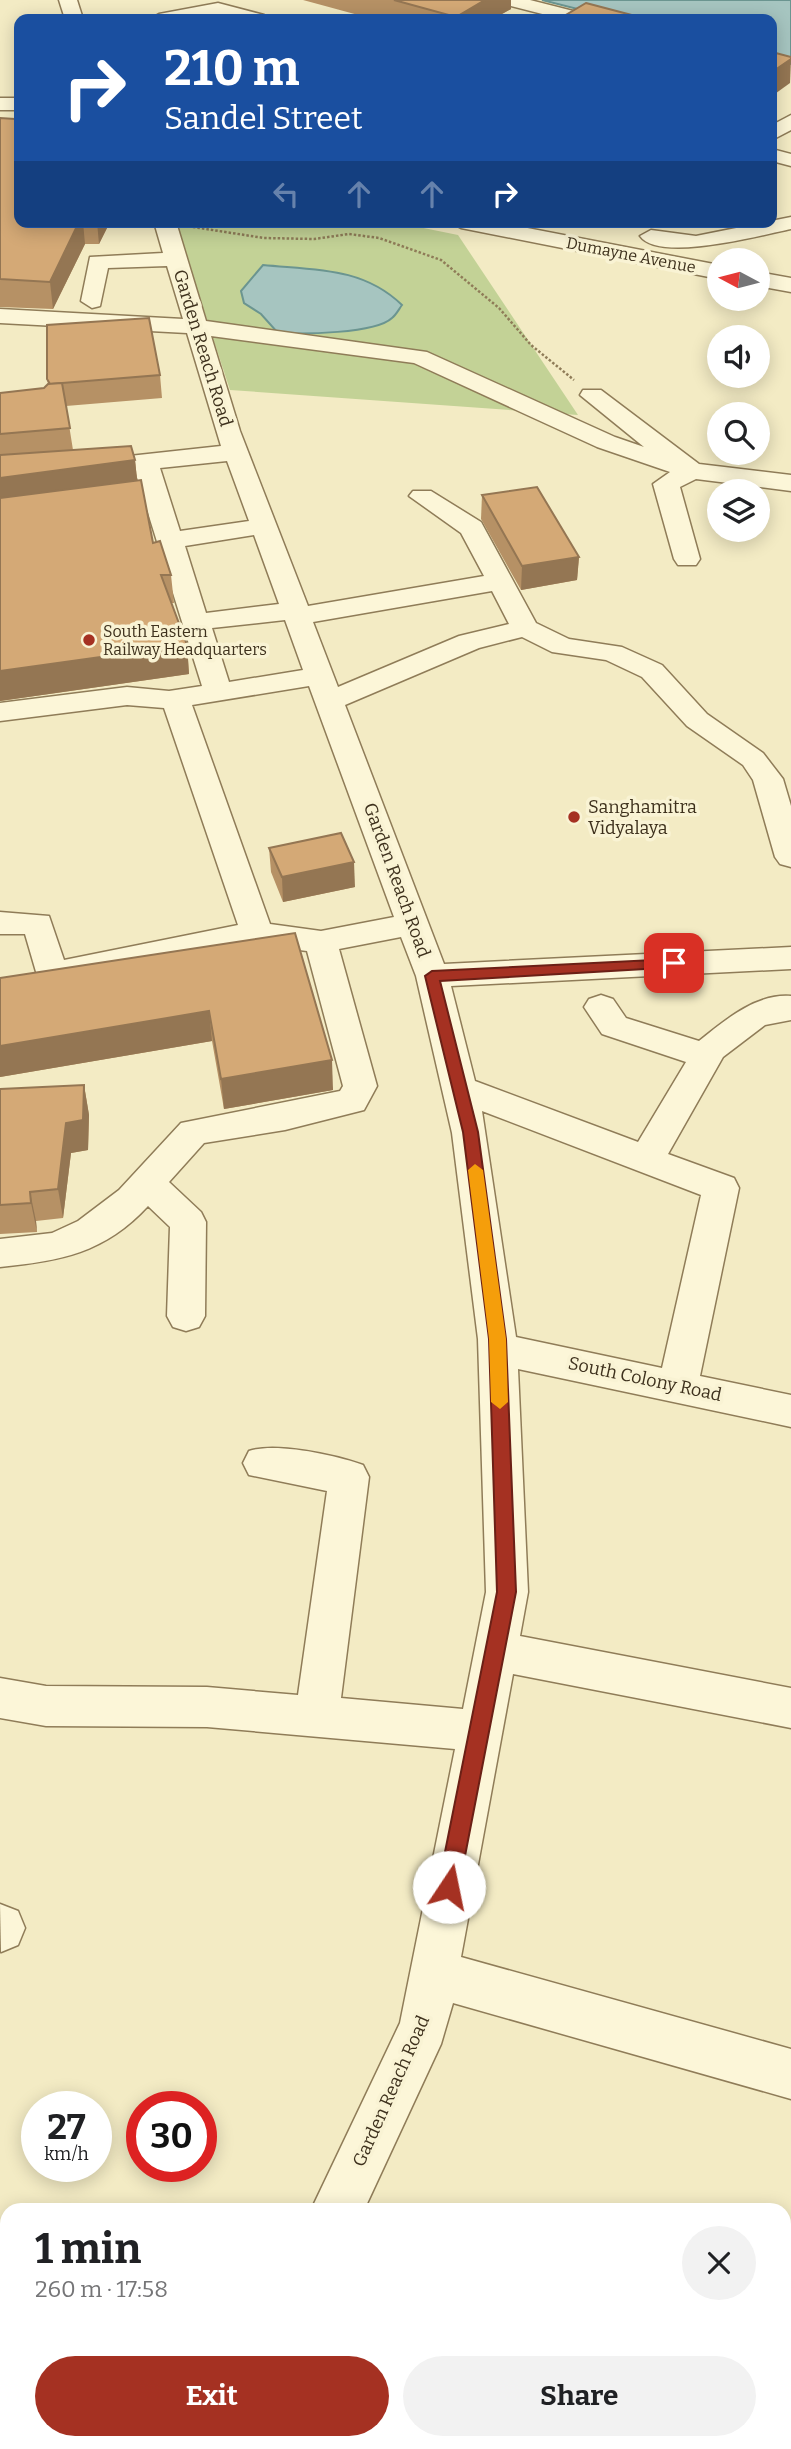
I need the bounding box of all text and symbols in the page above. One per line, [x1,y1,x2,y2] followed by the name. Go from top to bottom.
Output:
[164,39,299,98] text: 210 m
[49,42,140,133] icon: right
[164,99,363,137] text: Sandel Street
[267,175,305,213] icon: left
[340,175,378,213] icon: ahead
[413,175,451,213] icon: ahead
[486,175,524,213] icon: right
[565,233,697,277] street label: Dumayne Avenue
[707,248,770,312] north arrow
[707,248,770,542] map controls
[169,267,237,430] street label: Garden Reach Road
[707,325,770,388] button: sound
[707,402,770,465] button: search
[707,479,770,542] button: layers
[103,622,267,659] place label: South Eastern Railway Headquarters
[81,632,97,648] marker: South Eastern Railway Headquarters
[588,796,697,839] place label: Sanghamitra Vidyalaya
[359,800,435,961] street label: Garden Reach Road
[566,809,582,825] marker: Sanghamitra Vidyalaya
[644,933,704,993] pin
[655,944,693,982] icon: arrive
[566,1352,724,1406] street label: South Colony Road
[412,1850,486,1924] position arrow
[348,2012,434,2170] street label: Garden Reach Road
[126,2091,217,2182] speed limit sign: 30
[47,2106,86,2148] text: 27
[44,2143,89,2165] text: km/h
[35,2224,141,2274] text: 1 min
[682,2226,756,2300] button: close
[35,2275,168,2303] text: 260 m · 17:58
[35,2356,389,2436] button: Exit
[403,2356,756,2436] button: Share

